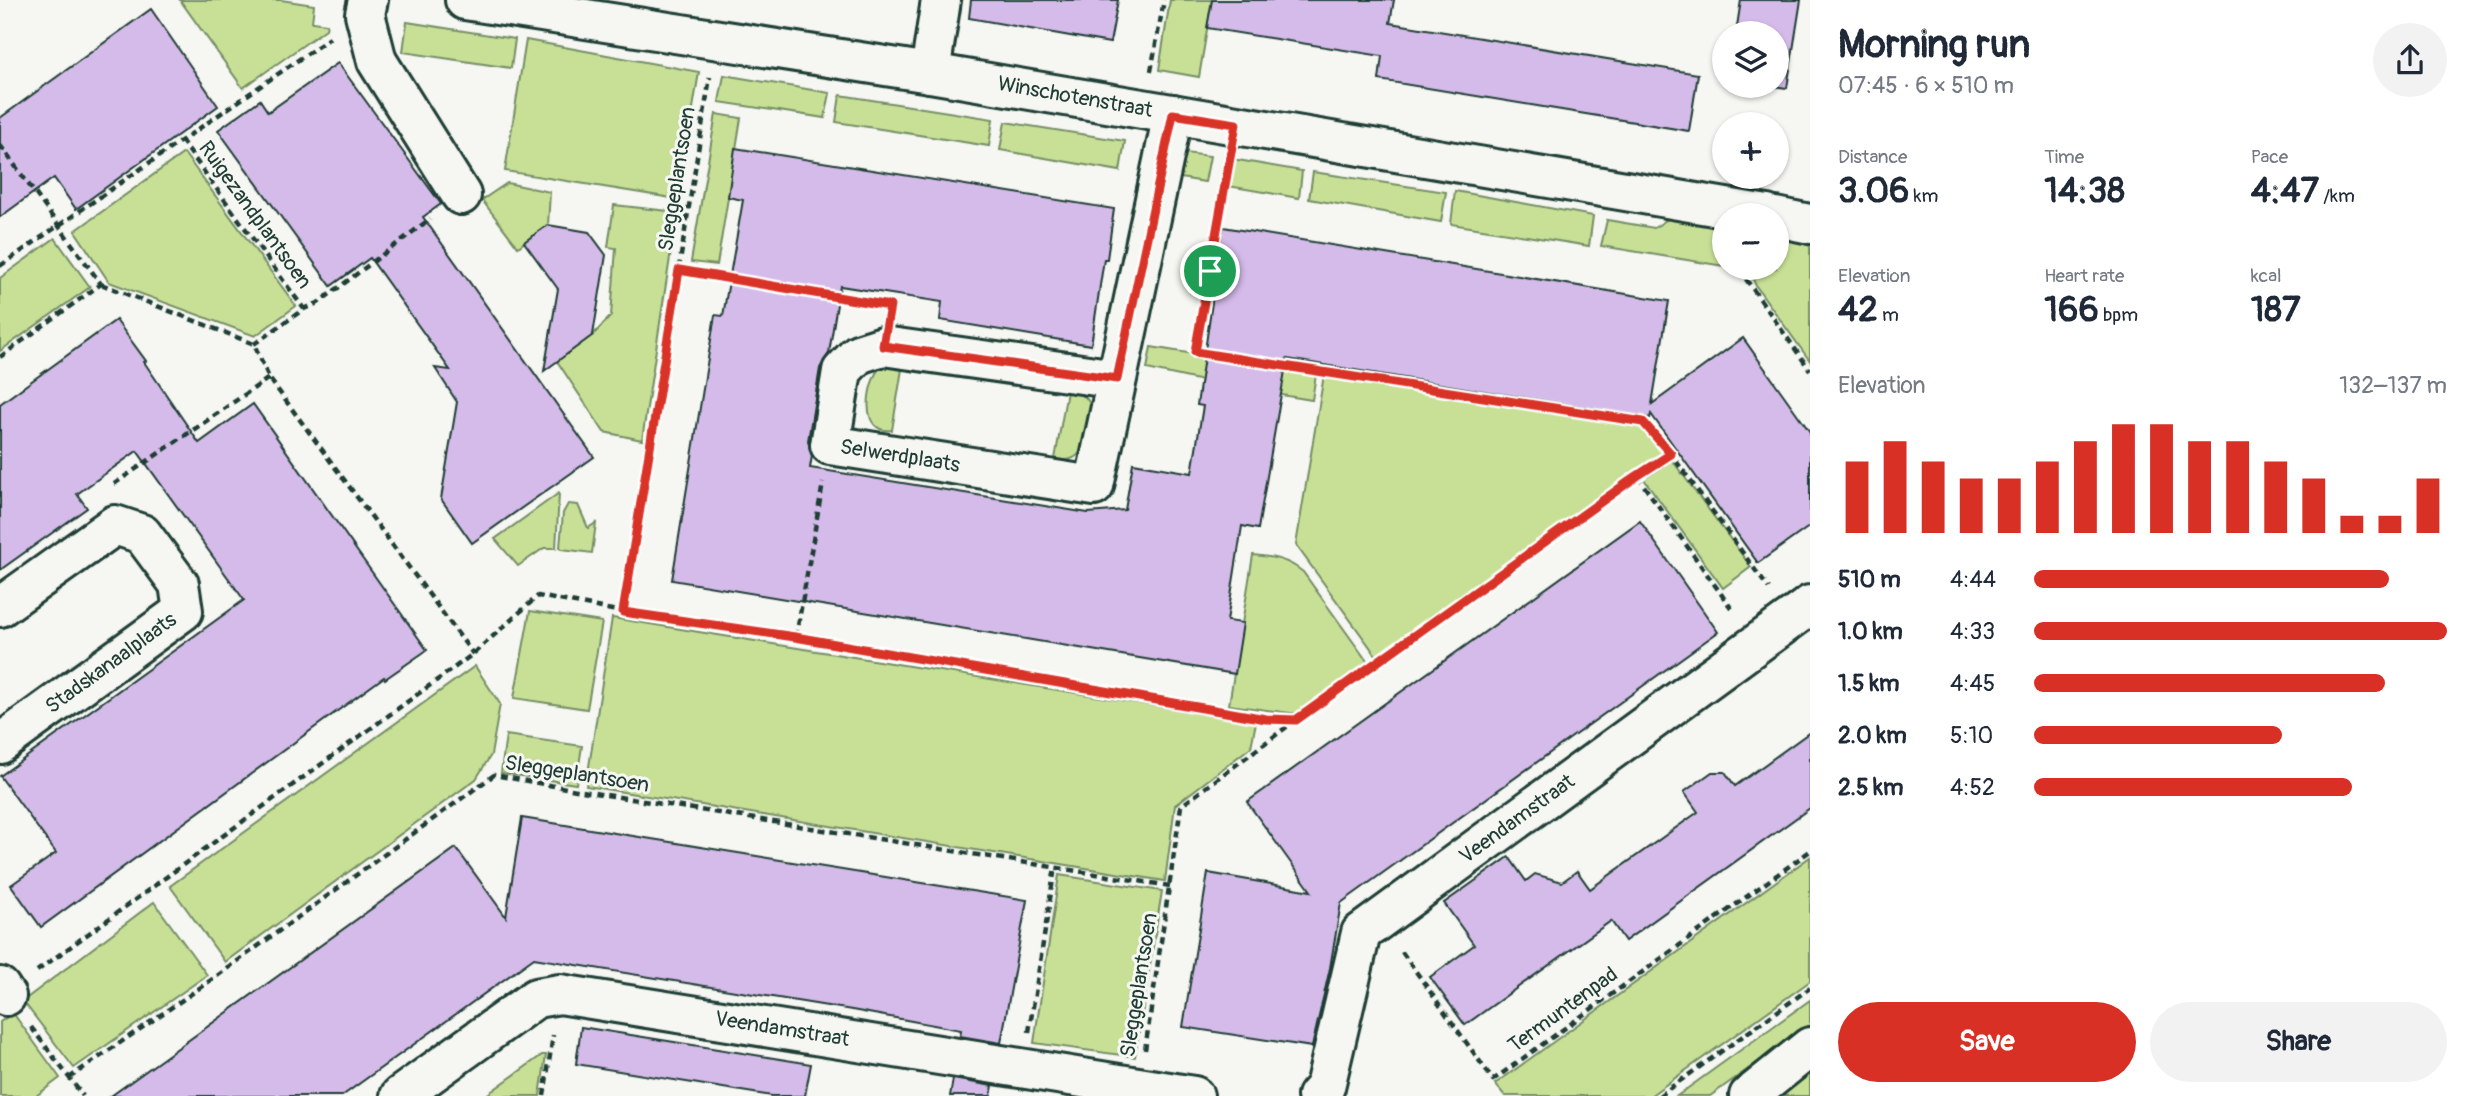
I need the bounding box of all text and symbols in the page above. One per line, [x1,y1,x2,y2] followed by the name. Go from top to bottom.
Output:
[1712,21,1789,280] map controls
[1712,21,1789,98] button: layers
[1838,21,2030,69] text: Morning run
[2373,23,2447,97] button: share
[996,70,1155,124] street label: Winschotenstraat
[1838,71,2014,100] text: 07:45 · 6 × 510 m
[652,105,702,253] street label: Sleggeplantsoen
[1712,112,1789,189] button: +
[192,136,318,294] street label: Ruigezandplantsoen
[1838,145,1907,169] text: Distance
[2044,145,2084,169] text: Time
[2251,145,2288,169] text: Pace
[1838,169,1909,213] text: 3.06
[2044,169,2125,213] text: 14:38
[2251,169,2319,213] text: 4:47
[1909,184,1938,208] text: km
[2319,184,2355,208] text: /km
[1712,203,1789,280] button: −
[1180,241,1240,301] pin
[1191,252,1229,290] icon: arrive
[1838,264,1910,288] text: Elevation
[2044,264,2124,288] text: Heart rate
[2251,264,2282,288] text: kcal
[1838,288,1878,332] text: 42
[2044,288,2099,332] text: 166
[2251,288,2301,332] text: 187
[1878,303,1899,327] text: m
[2099,303,2138,327] text: bpm
[1838,371,1926,400] text: Elevation
[2339,371,2447,400] text: 132–137 m
[838,433,963,479] street label: Selwerdplaats
[1838,565,1901,594] text: 510 m
[1950,565,1996,594] text: 4:44
[40,606,183,720] street label: Stadskanaalplaats
[1838,617,1903,646] text: 1.0 km
[1950,617,1995,646] text: 4:33
[1838,669,1900,698] text: 1.5 km
[1950,669,1995,698] text: 4:45
[1838,721,1907,750] text: 2.0 km
[1950,721,1993,750] text: 5:10
[503,749,651,799] street label: Sleggeplantsoen
[1454,768,1580,870] street label: Veendamstraat
[1838,773,1903,802] text: 2.5 km
[1950,773,1995,802] text: 4:52
[1114,911,1164,1059] street label: Sleggeplantsoen
[1503,961,1623,1059] street label: Termuntenpad
[1838,1002,2136,1082] button: Save
[2150,1002,2447,1082] button: Share
[713,1005,852,1053] street label: Veendamstraat

